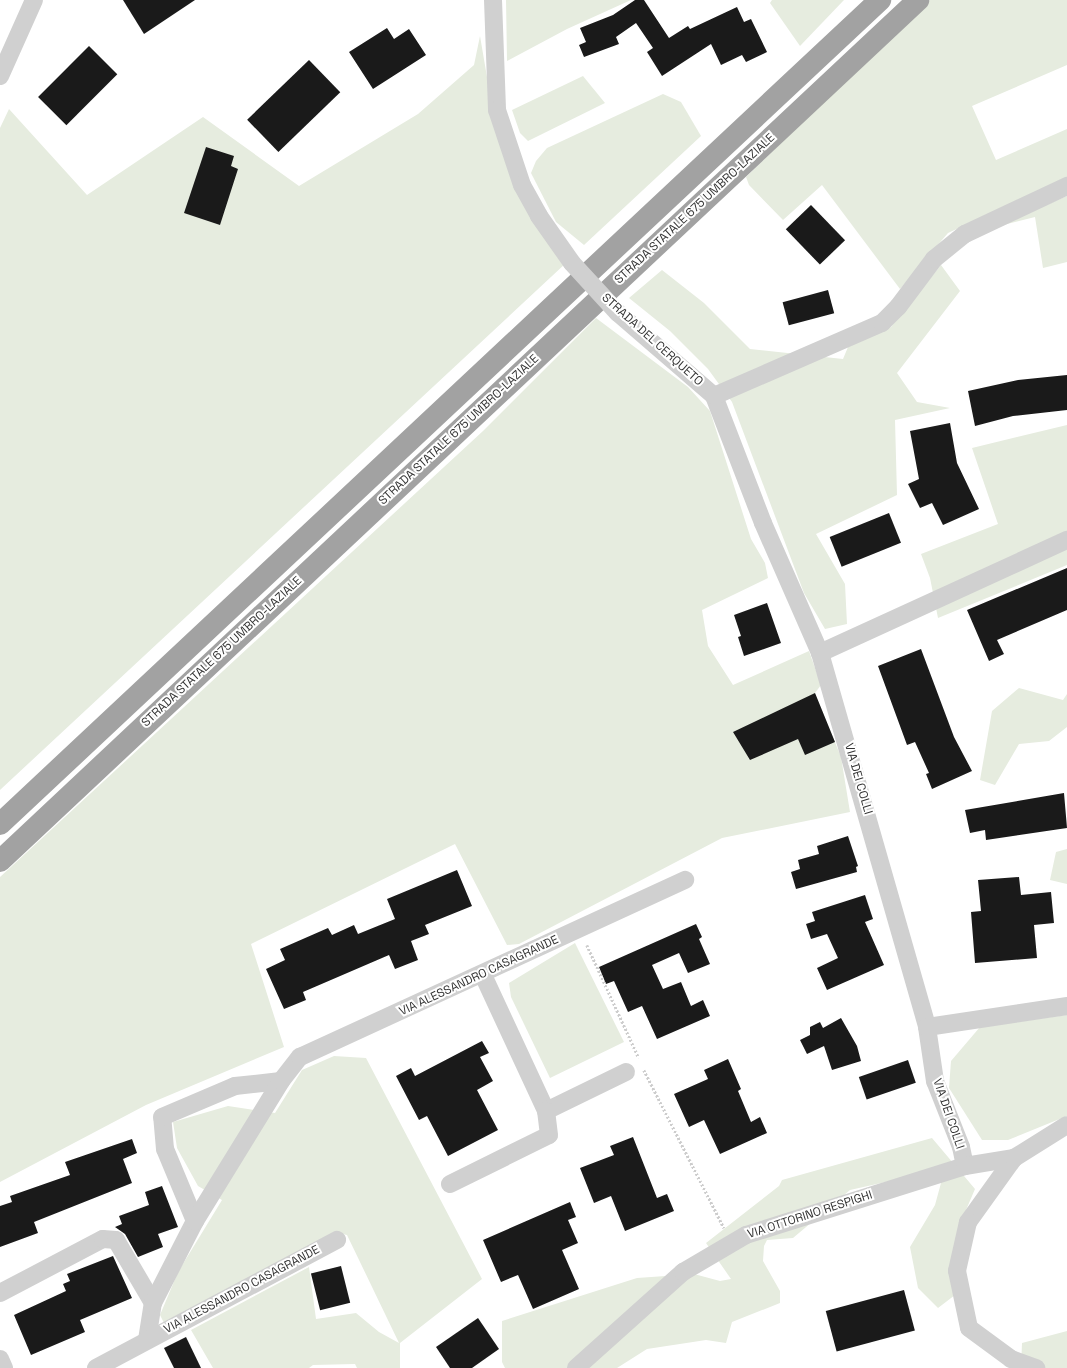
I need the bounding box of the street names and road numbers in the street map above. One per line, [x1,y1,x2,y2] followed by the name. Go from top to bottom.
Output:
[612,131,778,287] street label: STRADA STATALE 675 UMBRO-LAZIALE
[598,291,706,389] street label: STRADA DEL CERQUETO
[376,352,542,508] street label: STRADA STATALE 675 UMBRO-LAZIALE
[139,574,305,730] street label: STRADA STATALE 675 UMBRO-LAZIALE
[841,742,875,816] street label: VIA DEI COLLI
[397,933,561,1019] street label: VIA ALESSANDRO CASAGRANDE
[929,1077,967,1151] street label: VIA DEI COLLI
[746,1188,874,1242] street label: VIA OTTORINO RESPIGHI
[162,1243,322,1337] street label: VIA ALESSANDRO CASAGRANDE

